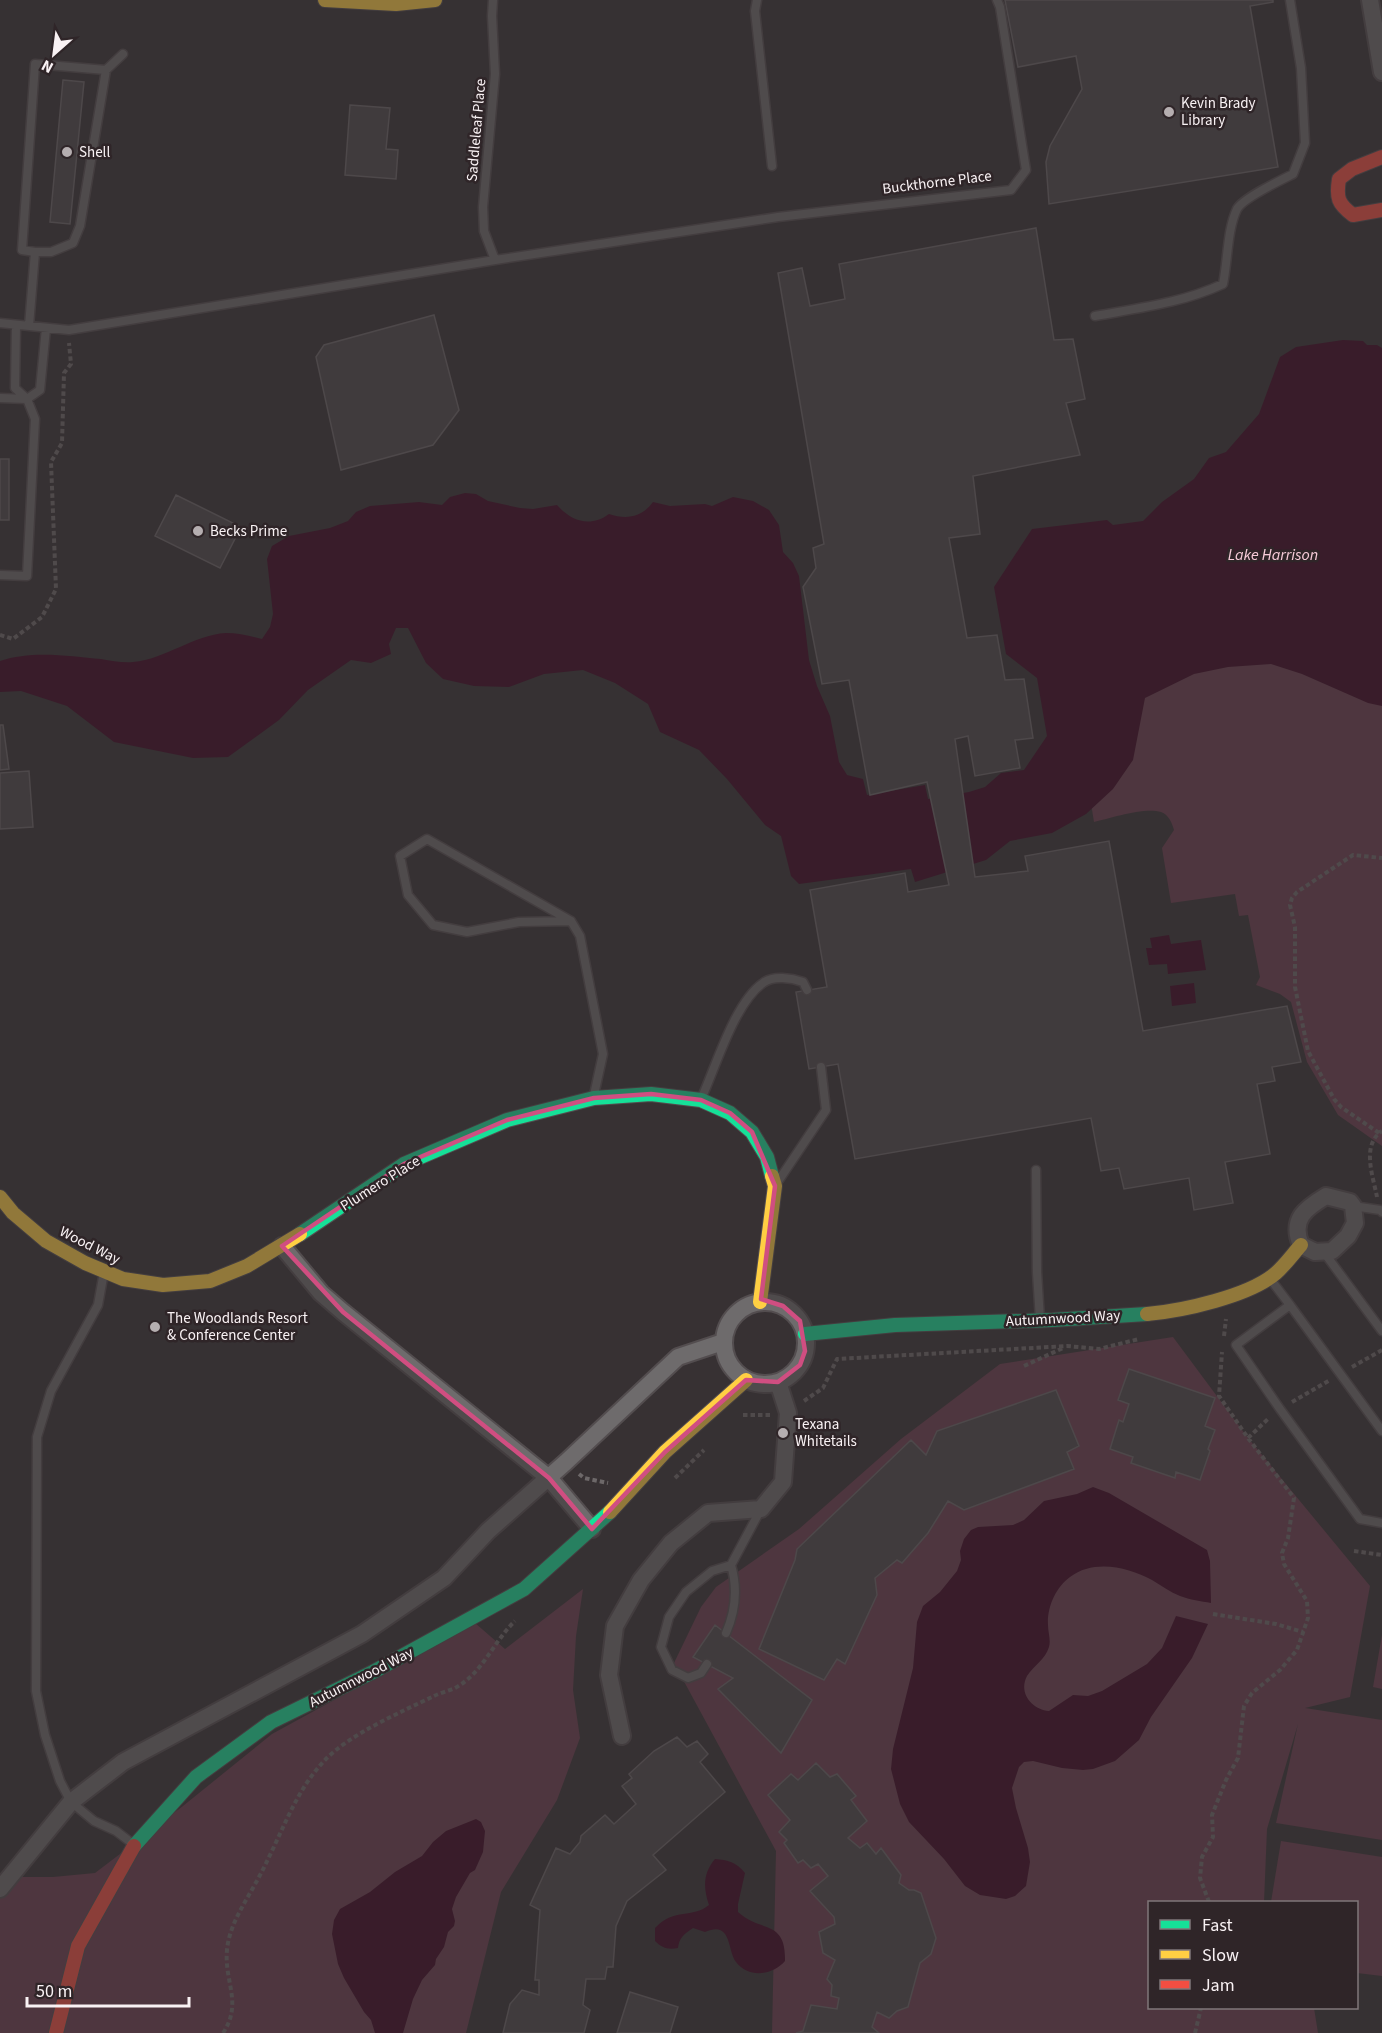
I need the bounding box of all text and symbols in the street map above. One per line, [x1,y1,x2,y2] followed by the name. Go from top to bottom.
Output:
[24,24,84,84] north arrow
[38,54,57,79] text: N
[462,78,491,182] street label: Saddleleaf Place
[1181,93,1256,131] place label: Kevin Brady Library
[1162,105,1176,119] marker: Kevin Brady Library
[79,142,110,163] place label: Shell
[60,145,74,159] marker: Shell
[881,165,993,200] street label: Buckthorne Place
[210,521,287,542] place label: Becks Prime
[191,524,205,538] marker: Becks Prime
[1228,544,1318,566] water label: Lake Harrison
[336,1151,424,1216] street label: Plumero Place
[56,1221,124,1270] street label: Wood Way
[1005,1305,1121,1332] street label: Autumnwood Way
[167,1308,308,1346] place label: The Woodlands Resort & Conference Center
[148,1320,162,1334] marker: The Woodlands Resort & Conference Center
[795,1414,857,1452] place label: Texana Whitetails
[776,1426,790,1440] marker: Texana Whitetails
[305,1642,417,1713] street label: Autumnwood Way
[1148,1901,1358,2009] legend
[1202,1913,1233,1938] text: Fast
[1202,1943,1239,1968] text: Slow
[27,1970,189,2008] scale bar
[1202,1973,1235,1998] text: Jam
[36,1979,72,2004] text: 50 m

